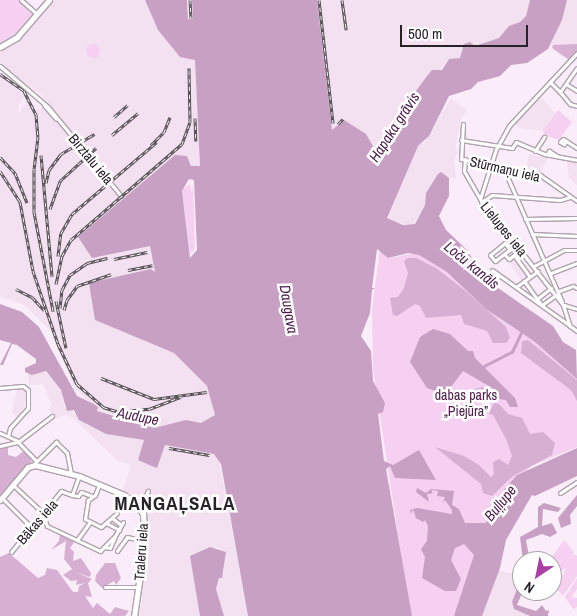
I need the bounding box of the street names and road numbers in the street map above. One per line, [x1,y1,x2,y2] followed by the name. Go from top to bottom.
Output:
[65,130,117,188] street label: Birztalu iela
[468,153,542,185] street label: Stūrmaņu iela
[477,198,531,260] street label: Lielupes iela
[13,496,61,548] street label: Bākas iela
[131,523,151,581] street label: Traleru iela

